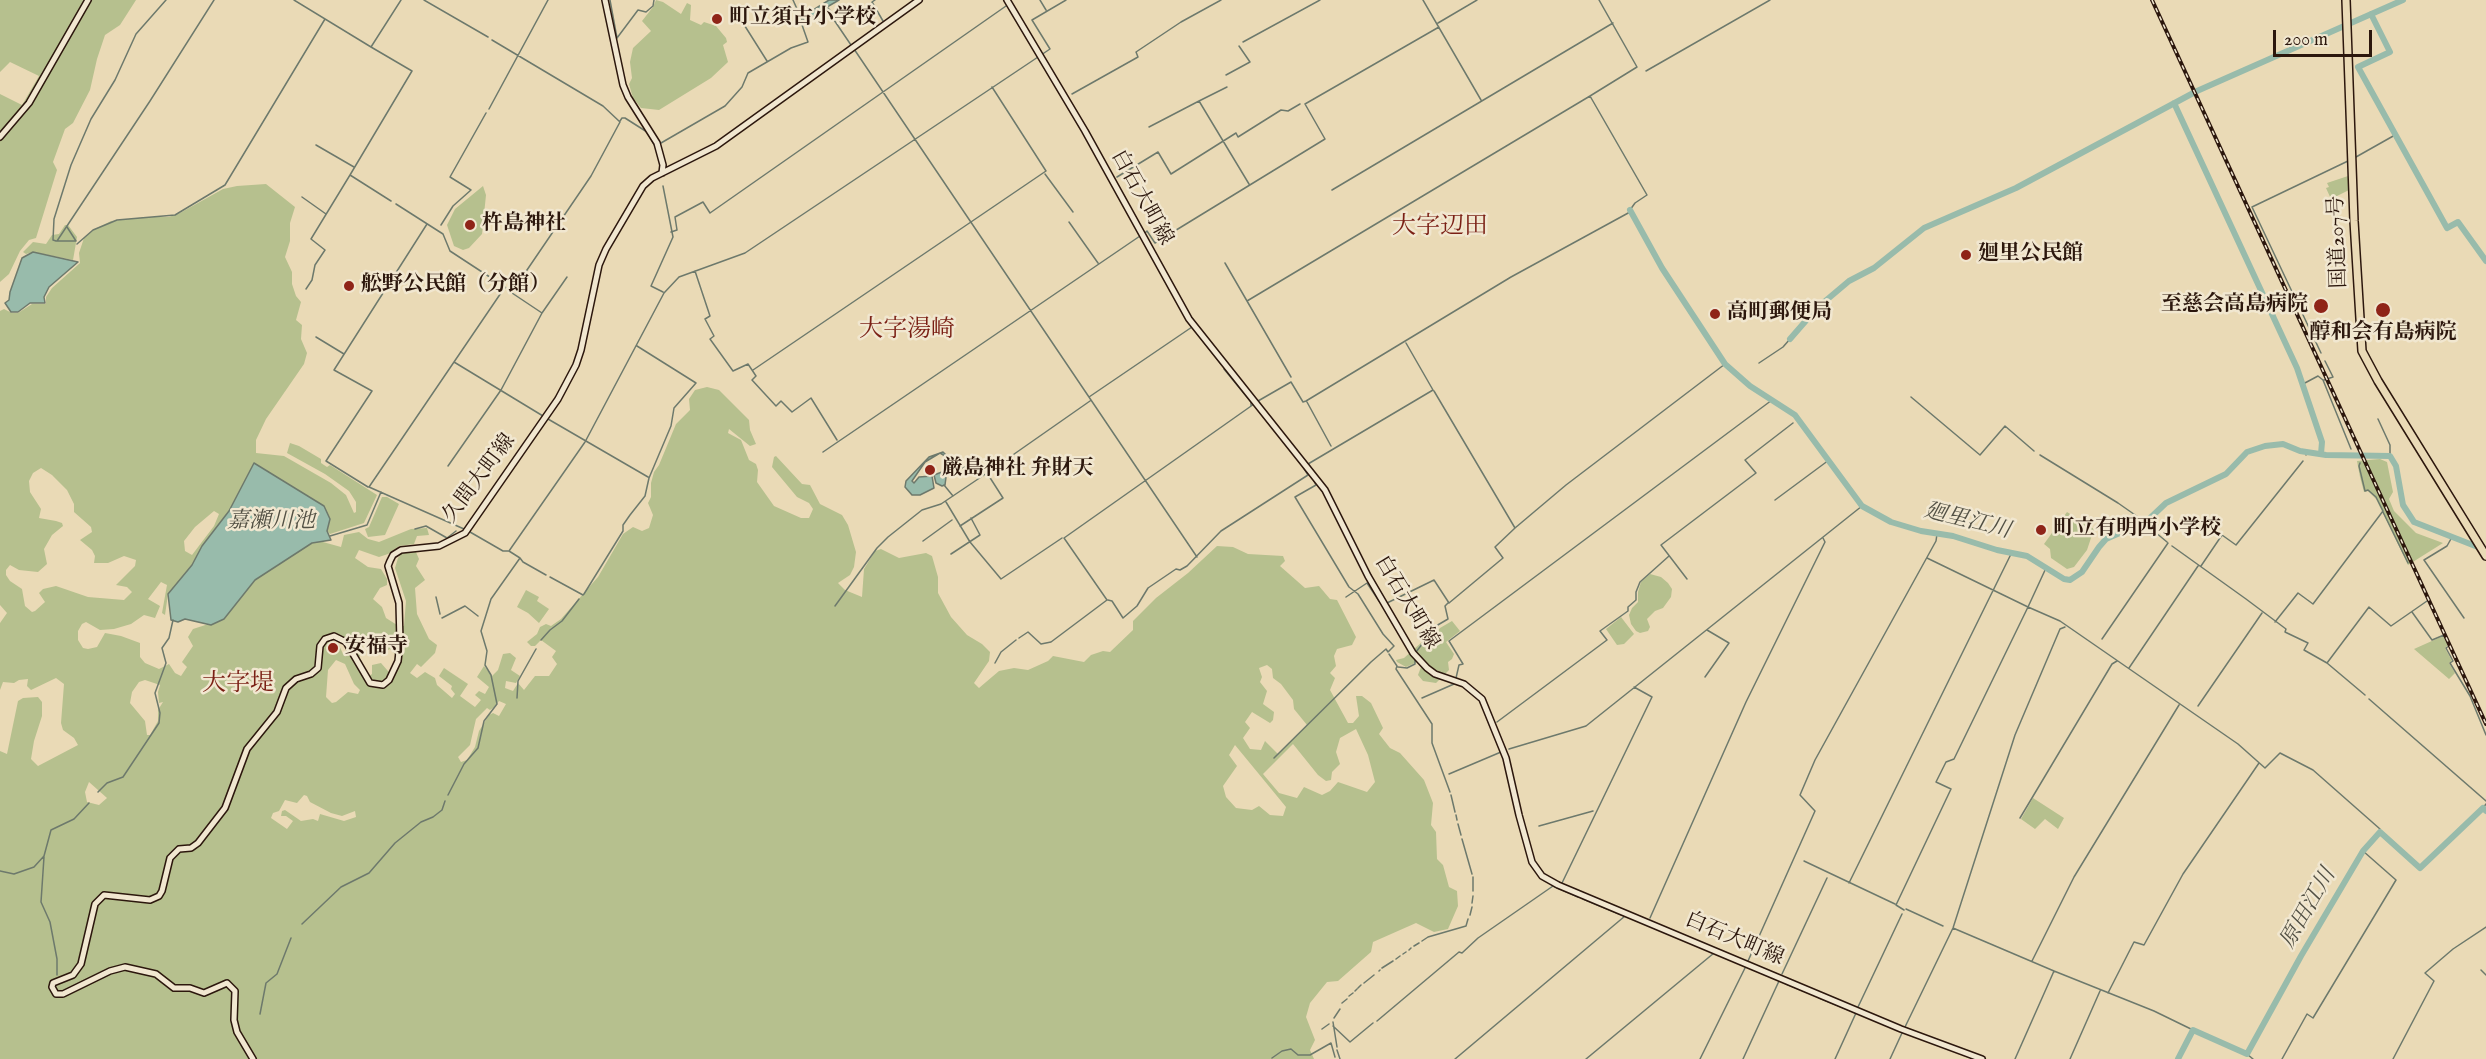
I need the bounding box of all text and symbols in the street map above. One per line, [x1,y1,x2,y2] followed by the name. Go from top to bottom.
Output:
[729,6,876,32] place label: 町立須古小学校
[710,12,724,26] marker: 町立須古小学校
[2276,18,2375,56] scale bar
[2284,29,2328,52] text: 200 m
[1105,146,1177,250] street label: 白石大町線
[2325,195,2353,289] street label: 国道207号
[482,212,566,238] place label: 杵島神社
[1392,214,1488,242] district label: 大字辺田
[463,218,477,232] marker: 杵島神社
[1978,242,2083,268] place label: 廻里公民館
[1959,248,1973,262] marker: 廻里公民館
[361,273,550,299] place label: 舩野公民館（分館）
[342,279,356,293] marker: 舩野公民館（分館）
[2161,293,2308,319] place label: 至慈会高島病院
[2312,297,2330,315] marker: 至慈会高島病院
[1727,301,1832,327] place label: 高町郵便局
[2374,301,2392,319] marker: 醇和会有島病院
[1708,307,1722,321] marker: 高町郵便局
[859,317,955,345] district label: 大字湯崎
[2310,321,2456,347] place label: 醇和会有島病院
[438,429,522,529] street label: 久間大町線
[942,457,1094,483] place label: 厳島神社 弁財天
[923,463,937,477] marker: 厳島神社 弁財天
[1921,499,2013,545] water label: 廻里江川
[227,509,315,535] water label: 嘉瀬川池
[2053,517,2221,543] place label: 町立有明西小学校
[2034,523,2048,537] marker: 町立有明西小学校
[1368,552,1444,654] street label: 白石大町線
[345,635,408,661] place label: 安福寺
[326,641,340,655] marker: 安福寺
[202,671,274,699] district label: 大字堤
[2276,864,2342,954] water label: 原田江川
[1681,908,1787,972] street label: 白石大町線

